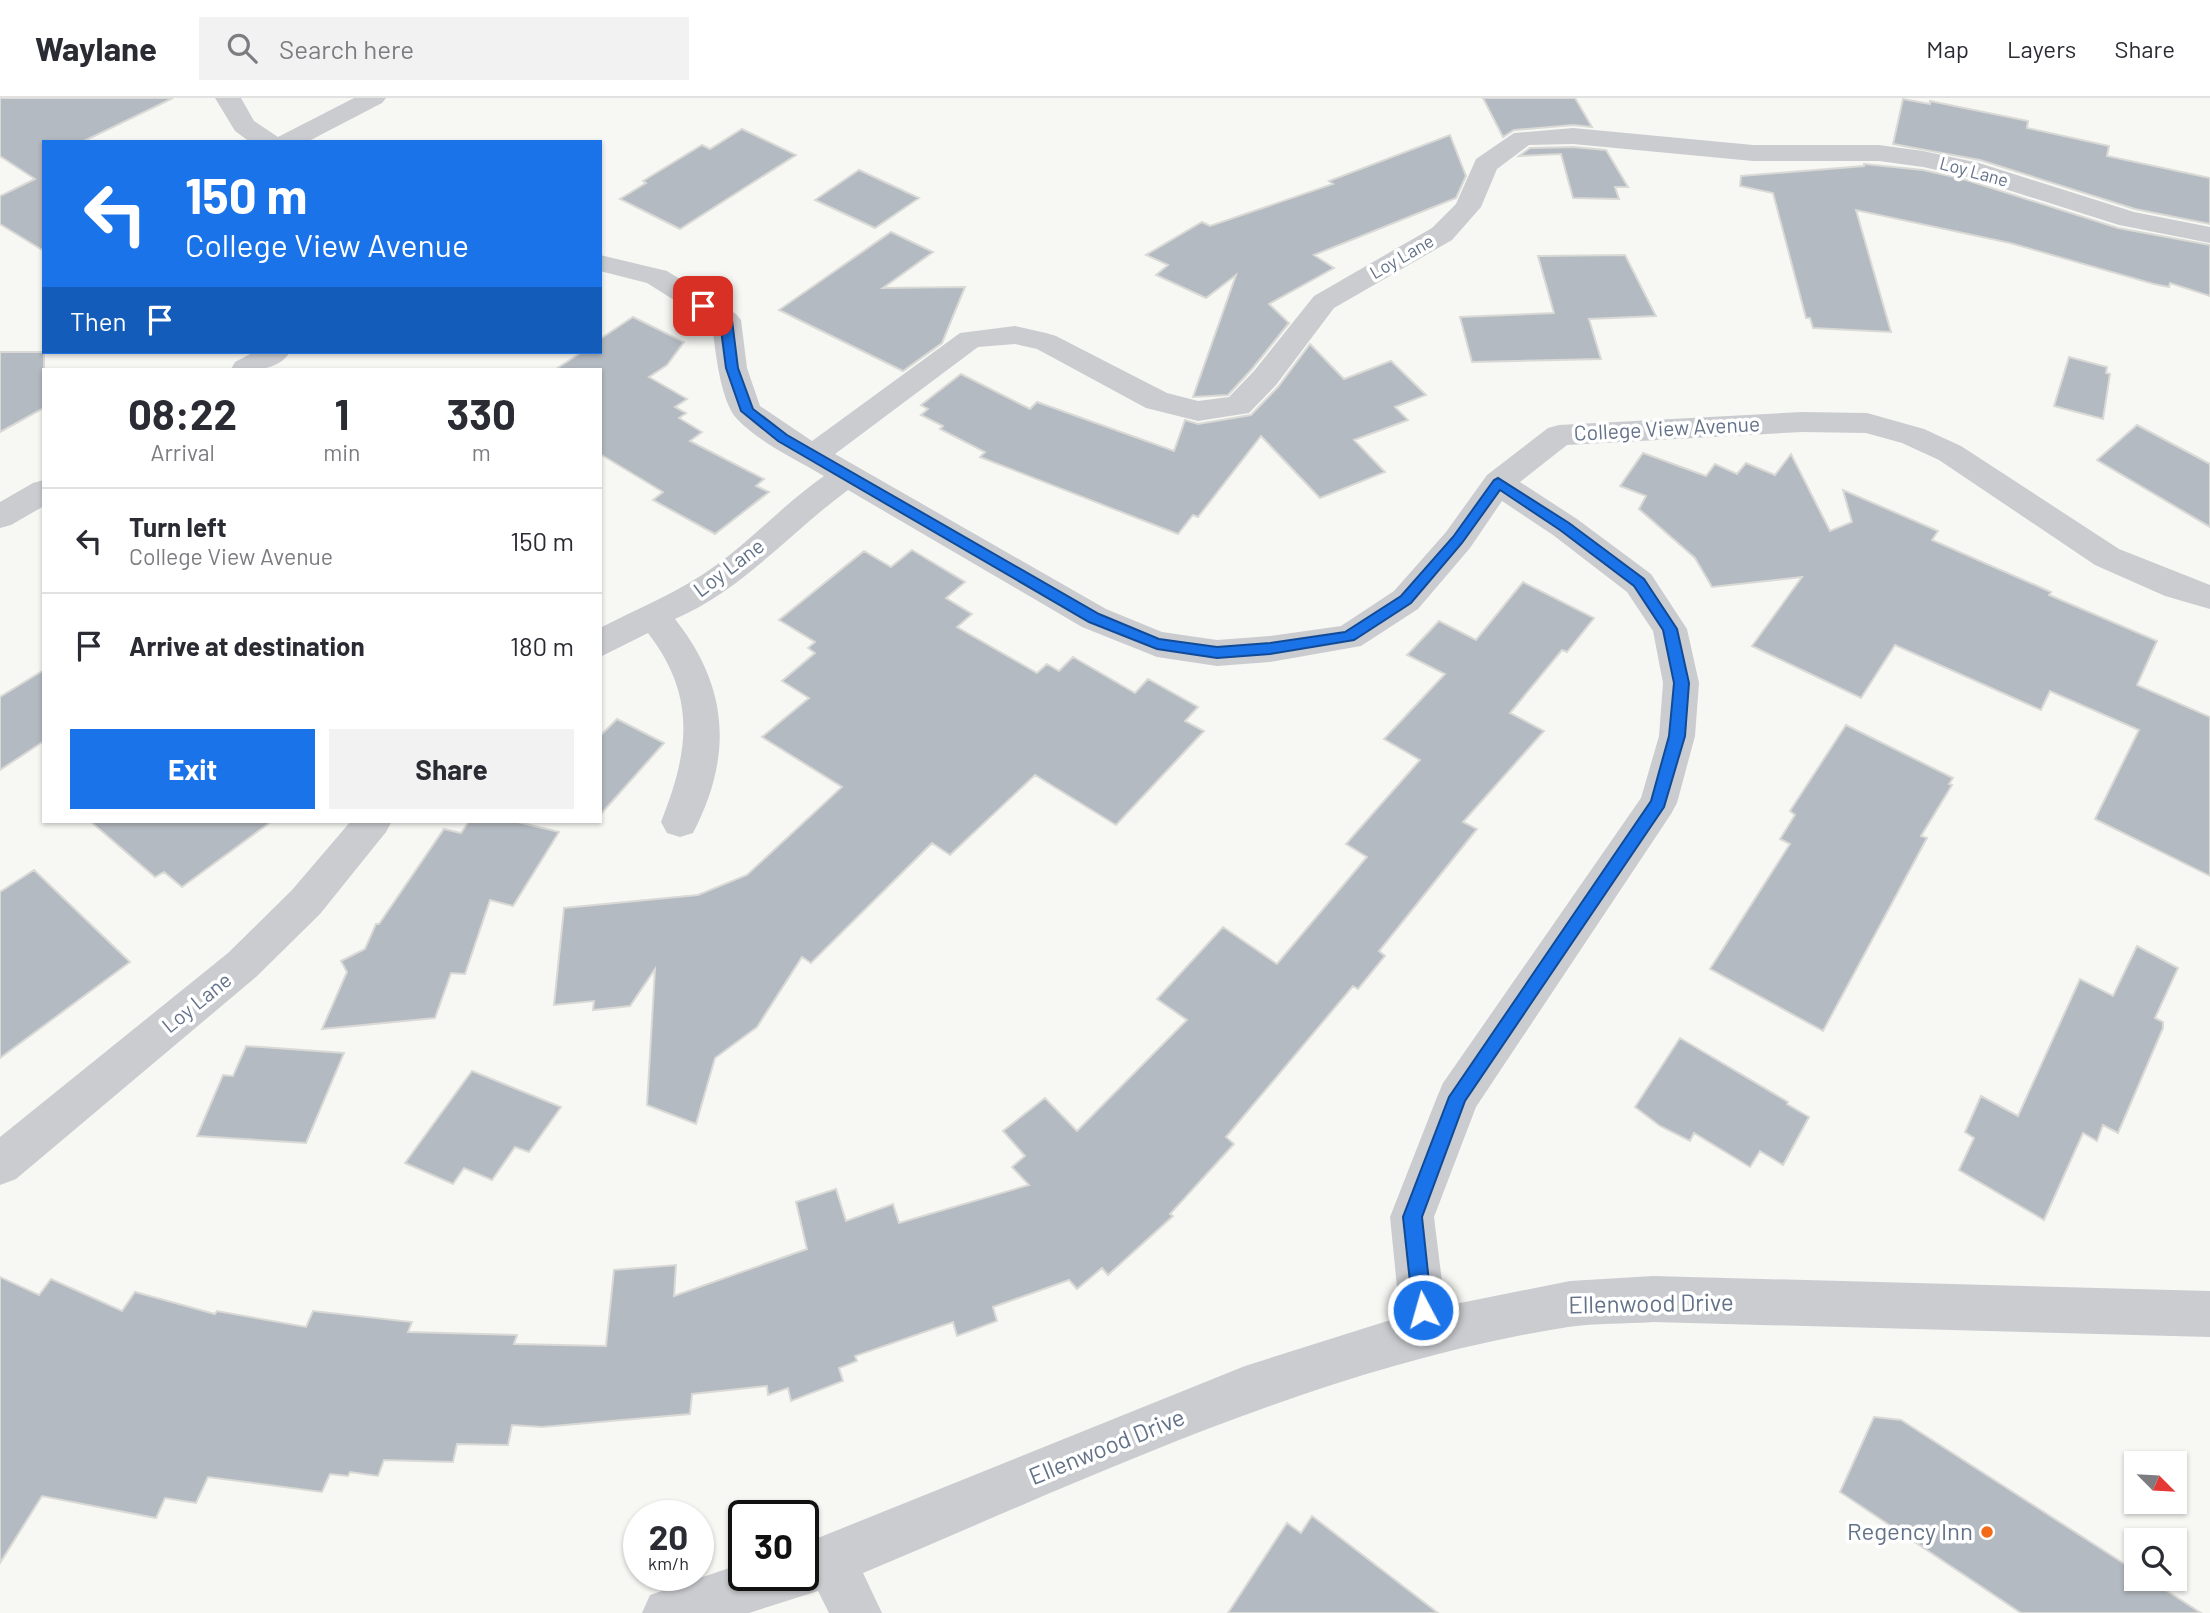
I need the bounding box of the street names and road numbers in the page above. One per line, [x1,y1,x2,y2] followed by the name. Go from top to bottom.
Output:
[1938,151,2011,191] street label: Loy Lane
[1366,229,1437,283] street label: Loy Lane
[1573,410,1761,445] street label: College View Avenue
[688,532,768,601] street label: Loy Lane
[156,966,236,1037] street label: Loy Lane
[1568,1287,1734,1318] street label: Ellenwood Drive
[1024,1401,1189,1490] street label: Ellenwood Drive

